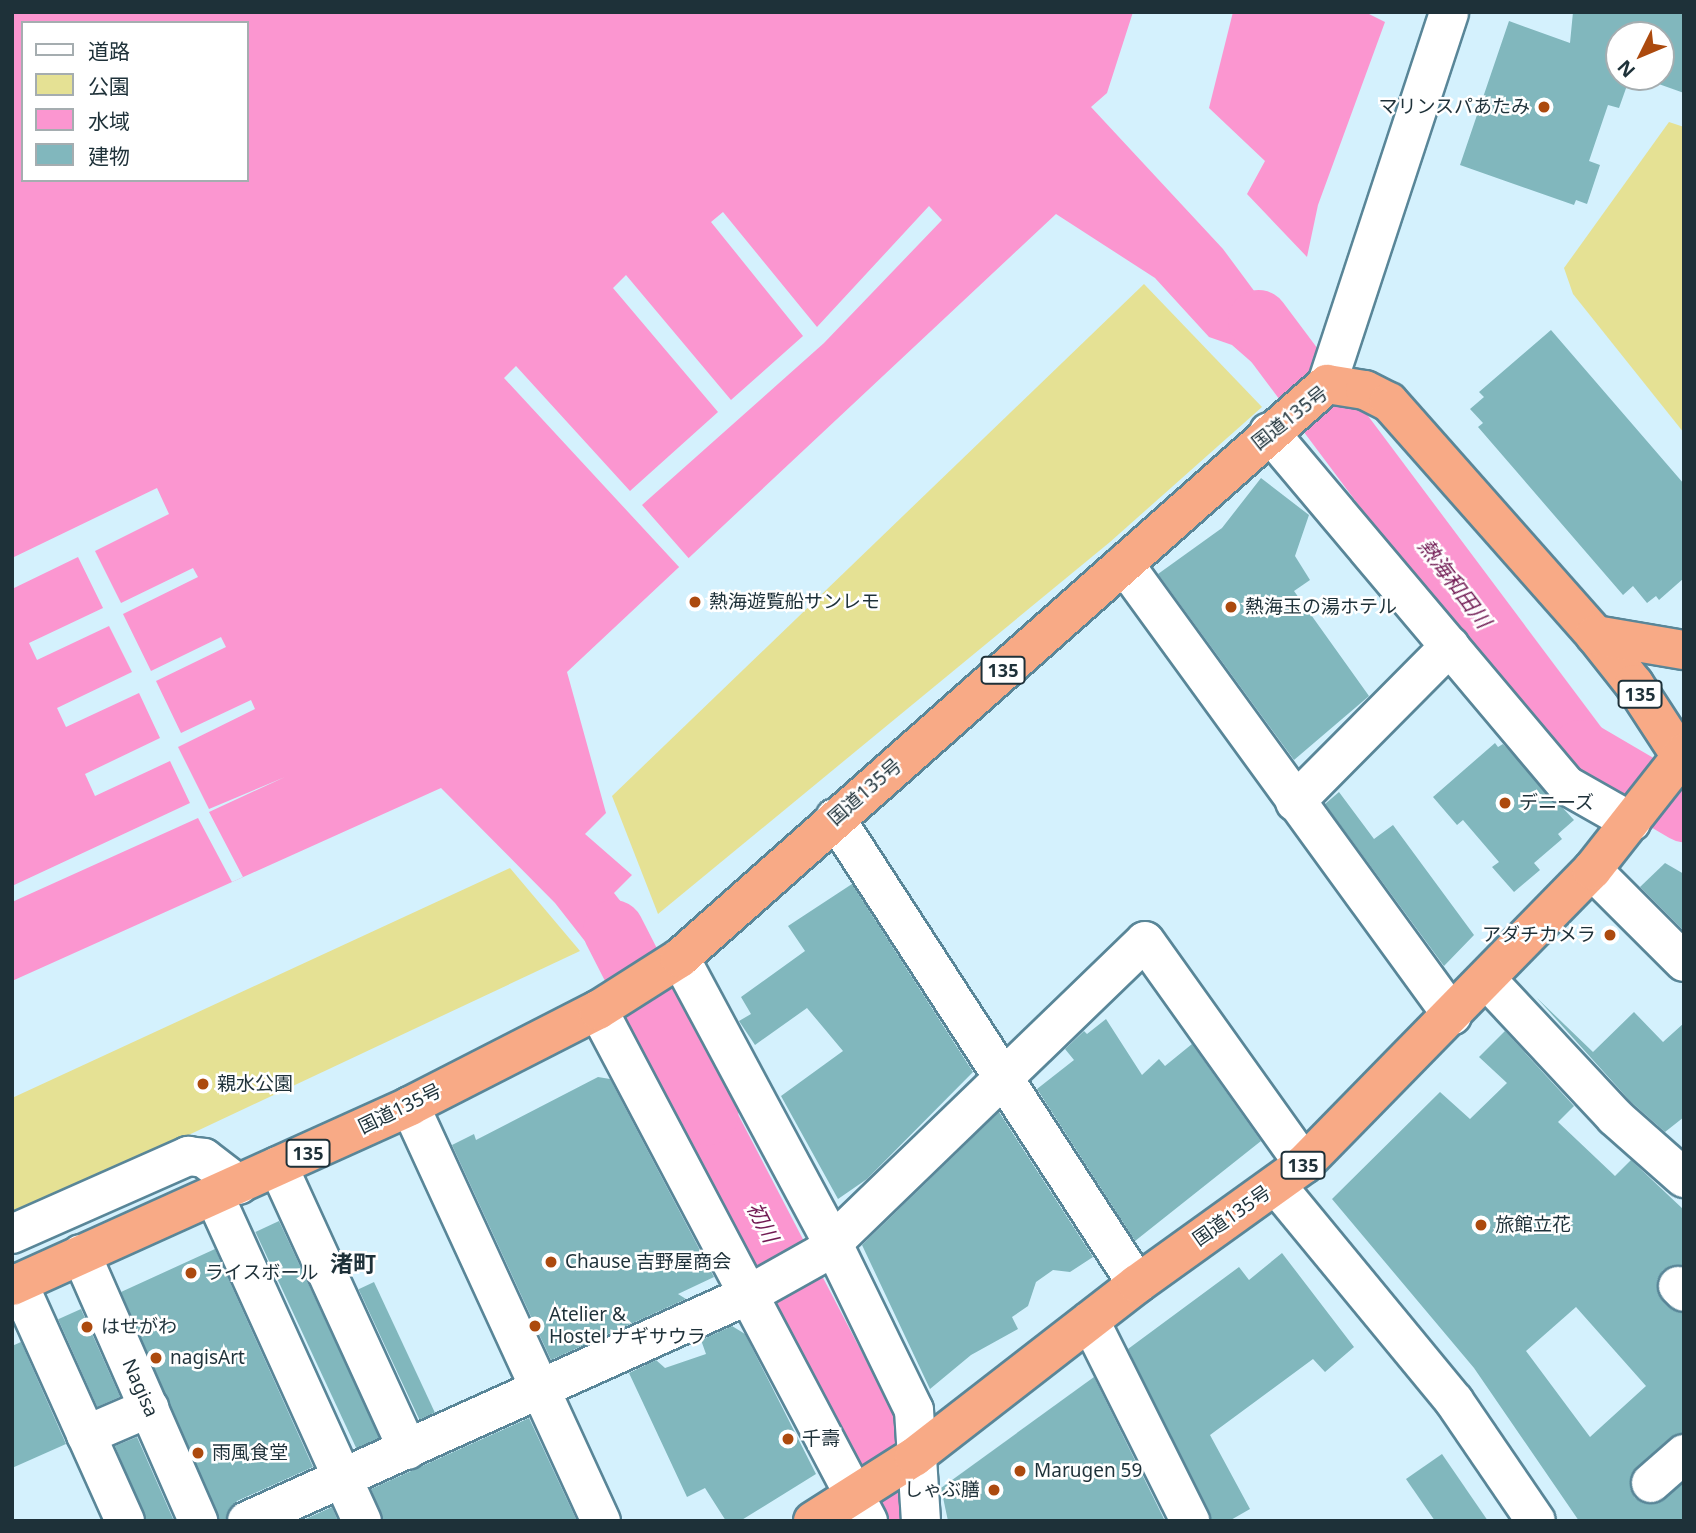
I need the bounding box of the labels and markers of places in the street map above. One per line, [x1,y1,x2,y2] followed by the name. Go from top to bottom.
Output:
[1378,96,1530,118] place label: マリンスパあたみ
[1536,99,1552,115] marker: マリンスパあたみ
[709,591,880,613] place label: 熱海遊覧船サンレモ
[687,594,703,610] marker: 熱海遊覧船サンレモ
[1245,596,1397,618] place label: 熱海玉の湯ホテル
[1223,599,1239,615] marker: 熱海玉の湯ホテル
[1519,792,1595,814] place label: デニーズ
[1497,795,1513,811] marker: デニーズ
[1482,924,1596,946] place label: アダチカメラ
[1602,927,1618,943] marker: アダチカメラ
[217,1073,293,1095] place label: 親水公園
[195,1076,211,1092] marker: 親水公園
[1495,1214,1571,1236] place label: 旅館立花
[1473,1217,1489,1233] marker: 旅館立花
[565,1251,731,1273] place label: Chause 吉野屋商会
[543,1254,559,1270] marker: Chause 吉野屋商会
[205,1262,319,1284] place label: ライスボール
[183,1265,199,1281] marker: ライスボール
[549,1304,706,1348] place label: Atelier & Hostel ナギサウラ
[101,1316,177,1338] place label: はせがわ
[527,1318,543,1334] marker: Atelier & Hostel ナギサウラ
[79,1319,95,1335] marker: はせがわ
[170,1347,245,1369] place label: nagisArt
[148,1350,164,1366] marker: nagisArt
[802,1428,840,1450] place label: 千壽
[780,1431,796,1447] marker: 千壽
[212,1442,288,1464] place label: 雨風食堂
[190,1445,206,1461] marker: 雨風食堂
[1034,1460,1142,1482] place label: Marugen 59
[1012,1463,1028,1479] marker: Marugen 59
[904,1479,980,1501] place label: しゃぶ膳
[986,1482,1002,1498] marker: しゃぶ膳

